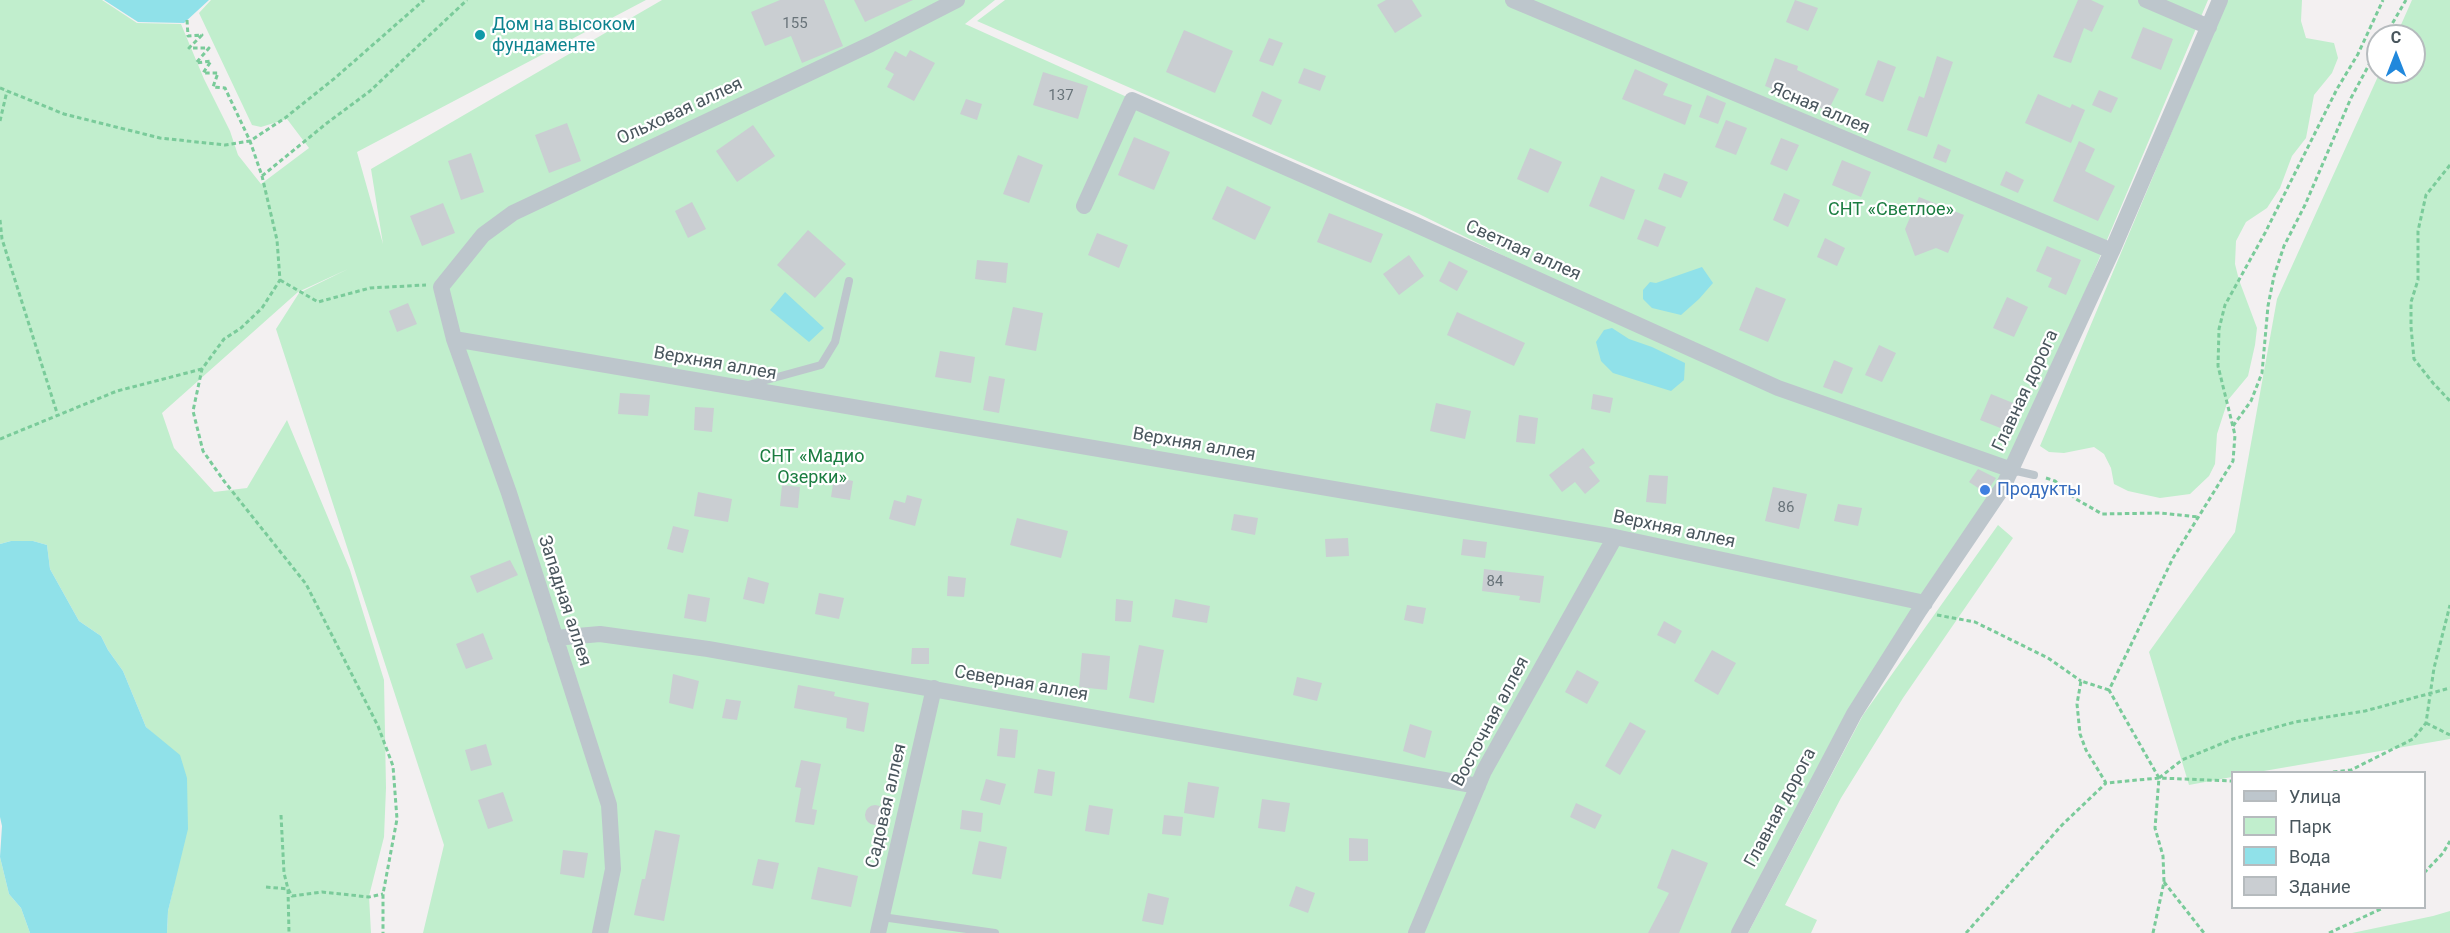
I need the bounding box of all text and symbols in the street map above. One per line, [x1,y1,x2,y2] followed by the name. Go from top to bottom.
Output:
[492,14,635,57] place label: Дом на высоком фундаменте
[782,15,808,33] house number: 155
[2366,24,2426,84] north arrow
[473,28,487,42] marker: Дом на высоком фундаменте
[2391,28,2401,47] text: С
[614,73,746,151] street label: Ольховая аллея
[1767,78,1873,140] street label: Ясная аллея
[1048,87,1074,105] house number: 137
[1828,199,1954,221] park label: СНТ «Светлое»
[1462,216,1584,286] street label: Светлая аллея
[1988,327,2064,455] street label: Главная дорога
[652,343,778,385] street label: Верхняя аллея
[1131,424,1257,466] street label: Верхняя аллея
[760,446,864,488] park label: СНТ «Мадио Озерки»
[1997,479,2081,501] place label: Продукты
[1978,483,1992,497] marker: Продукты
[1778,499,1794,517] house number: 86
[1611,507,1737,553] street label: Верхняя аллея
[533,533,595,669] street label: Западная аллея
[1487,573,1503,591] house number: 84
[1448,653,1534,791] street label: Восточная аллея
[952,662,1090,706] street label: Северная аллея
[862,742,912,870] street label: Садовая аллея
[1741,745,1821,871] street label: Главная дорога
[2231,771,2426,909] legend
[2289,786,2341,807] text: Улица
[2289,816,2331,837] text: Парк
[2289,846,2331,867] text: Вода
[2289,876,2351,897] text: Здание

